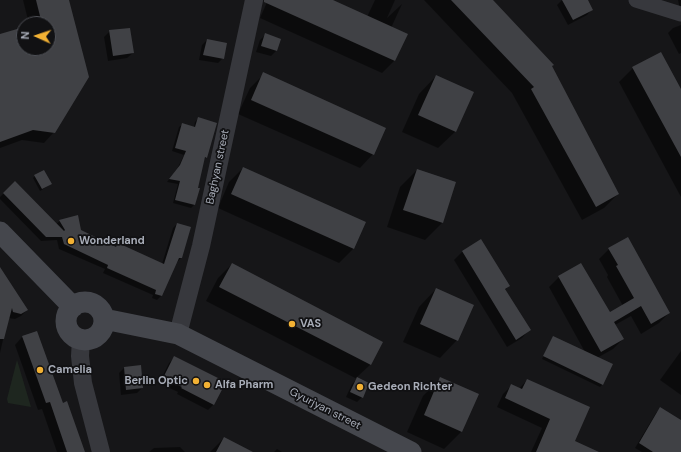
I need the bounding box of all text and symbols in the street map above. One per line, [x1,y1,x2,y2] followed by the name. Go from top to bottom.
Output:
[16,16,56,56] north arrow
[18,31,32,40] text: N
[204,128,232,206] street label: Baghyan street
[79,234,145,248] place label: Wonderland
[66,236,76,246] marker: Wonderland
[300,317,321,331] place label: VAS
[287,319,297,329] marker: VAS
[48,363,92,377] place label: Camelia
[35,365,45,375] marker: Camelia
[124,374,188,388] place label: Berlin Optic
[191,376,201,386] marker: Berlin Optic
[215,378,273,392] place label: Alfa Pharm
[202,380,212,390] marker: Alfa Pharm
[368,380,452,394] place label: Gedeon Richter
[355,382,365,392] marker: Gedeon Richter
[287,385,363,433] street label: Gyurjyan street

